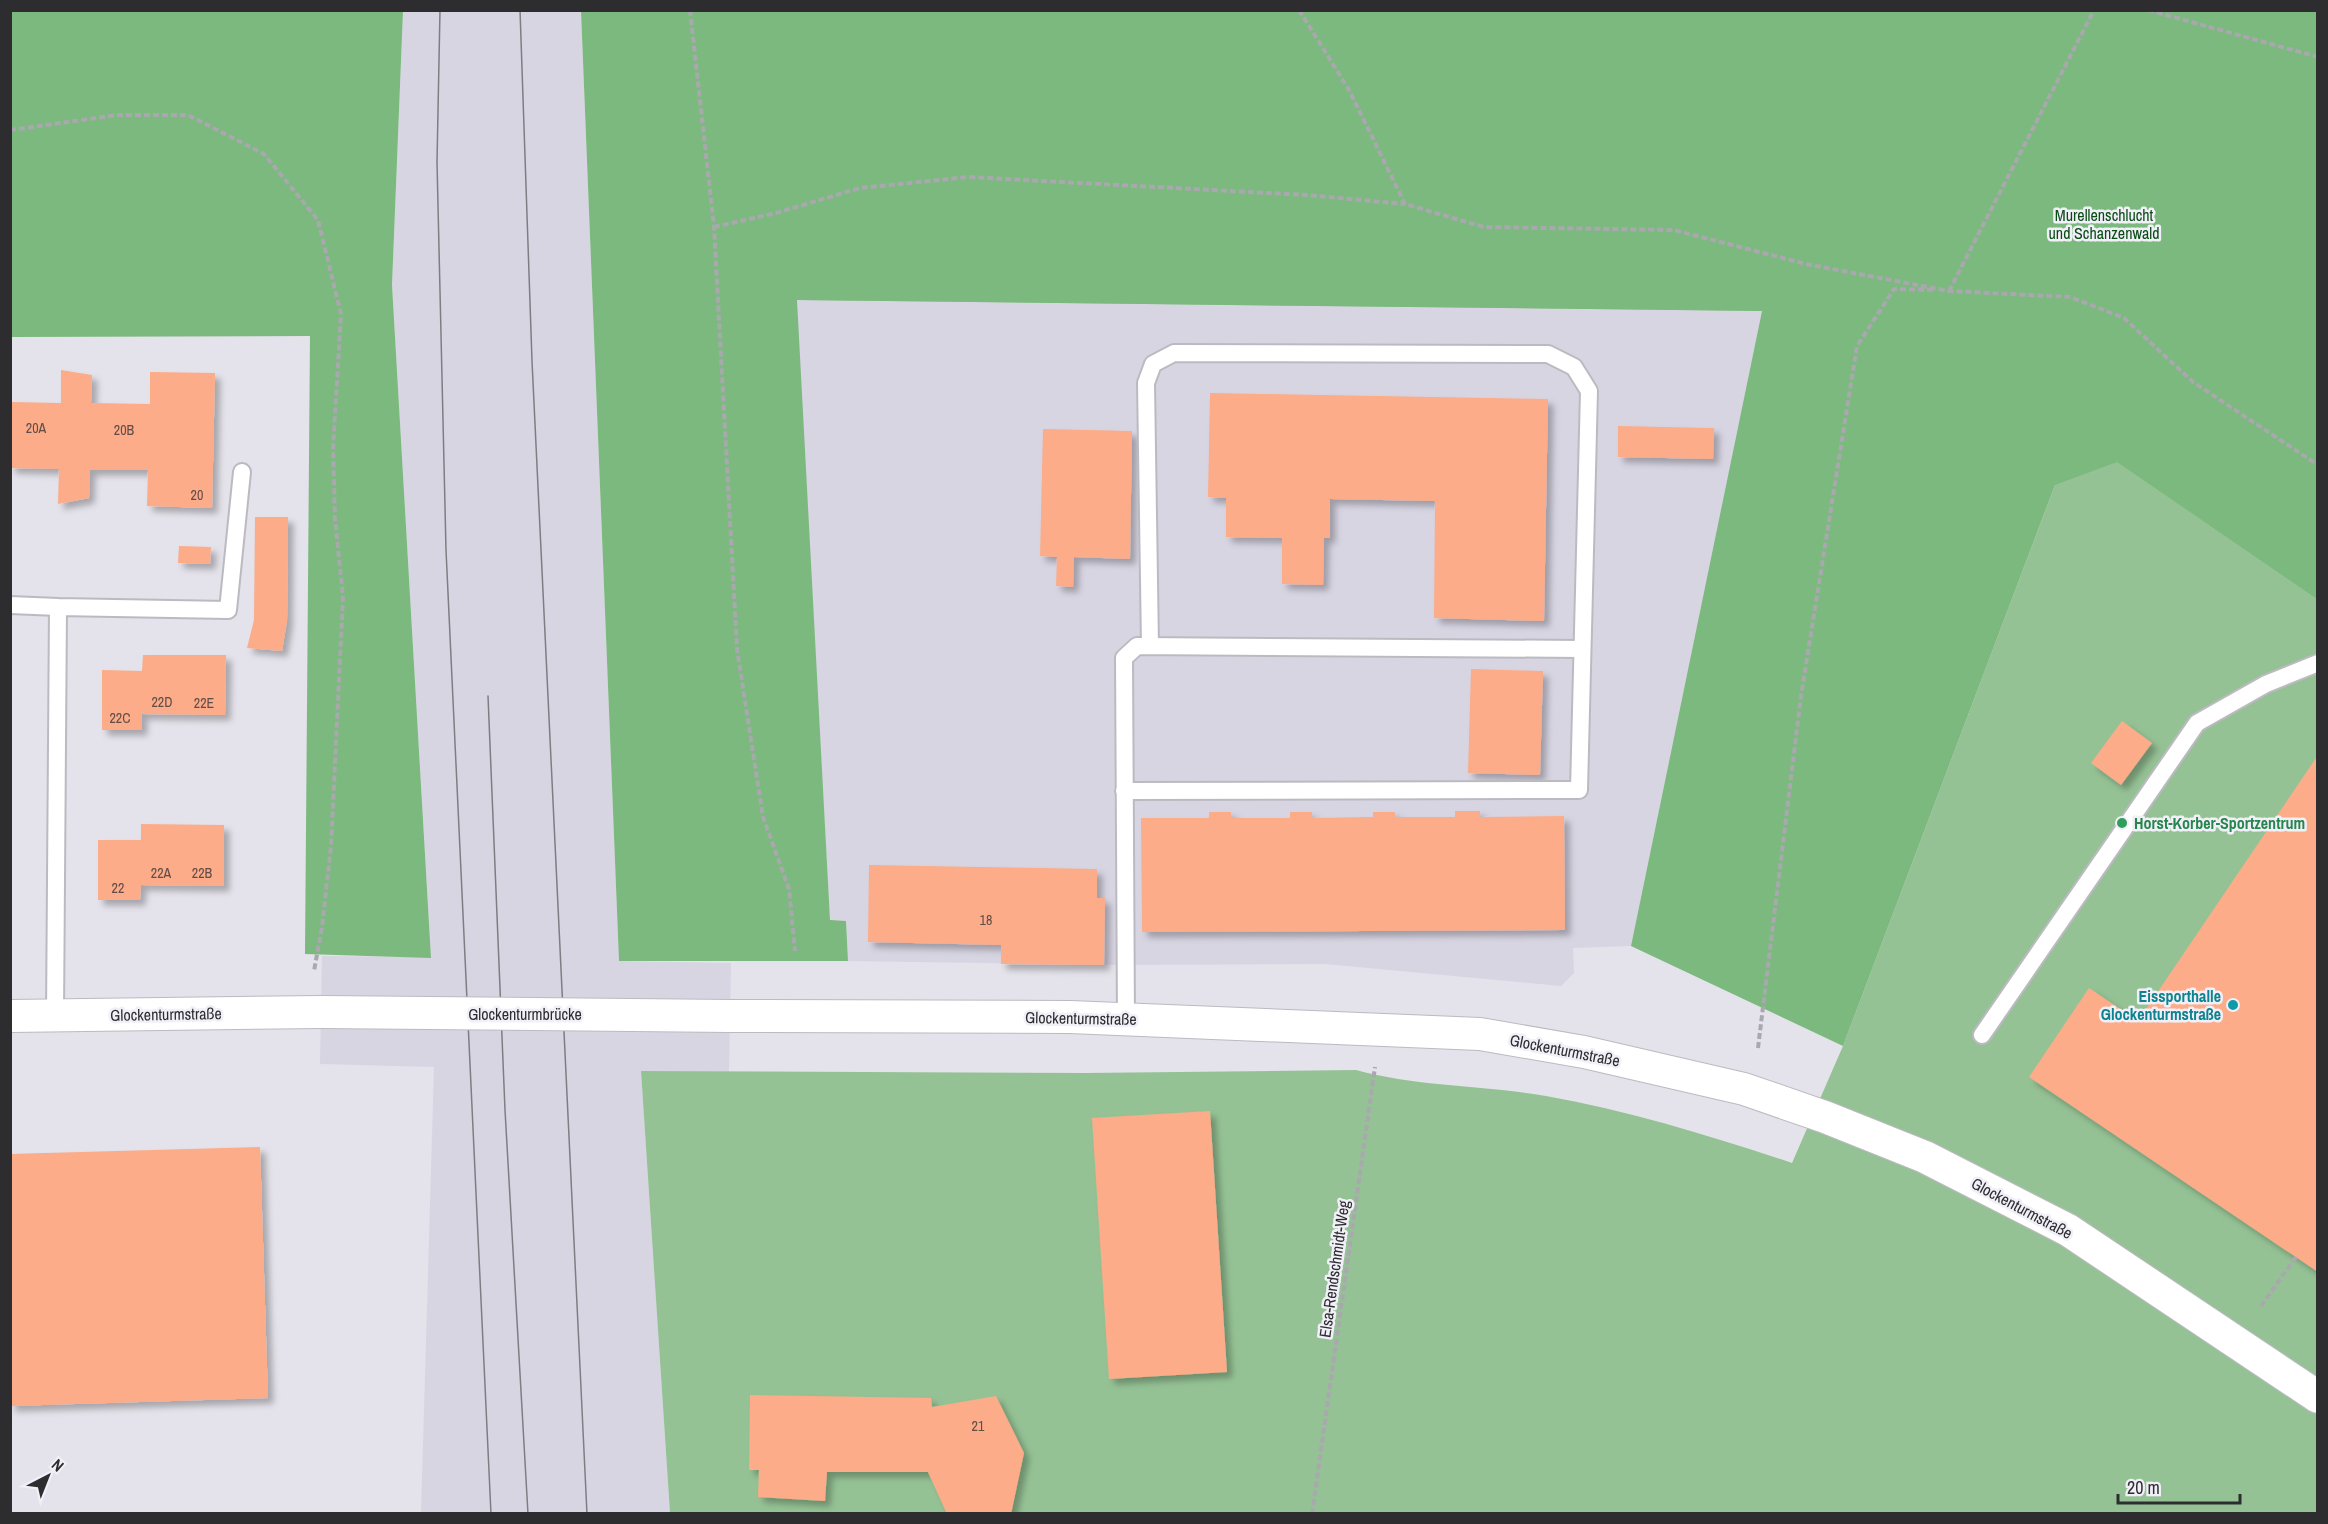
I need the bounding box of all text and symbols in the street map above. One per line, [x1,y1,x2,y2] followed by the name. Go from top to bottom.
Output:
[2049,204,2159,244] park label: Murellenschlucht und Schanzenwald
[26,419,47,437] house number: 20A
[114,421,135,439] house number: 20B
[191,486,203,504] house number: 20
[151,693,173,711] house number: 22D
[194,694,214,712] house number: 22E
[109,709,131,727] house number: 22C
[2134,812,2305,834] place label: Horst-Korber-Sportzentrum
[2115,816,2129,830] marker: Horst-Korber-Sportzentrum
[151,864,172,882] house number: 22A
[192,864,213,882] house number: 22B
[112,879,124,897] house number: 22
[980,911,992,929] house number: 18
[2101,985,2221,1025] place label: Eissporthalle Glockenturmstraße
[2226,998,2240,1012] marker: Eissporthalle Glockenturmstraße
[110,1002,222,1026] street label: Glockenturmstraße
[468,1003,582,1025] street label: Glockenturmbrücke
[1025,1006,1137,1030] street label: Glockenturmstraße
[1508,1029,1622,1071] street label: Glockenturmstraße
[1968,1172,2076,1244] street label: Glockenturmstraße
[1313,1198,1355,1339] street label: Elsa-Rendschmidt-Weg
[972,1417,985,1435] house number: 21
[18,1446,78,1506] north arrow
[47,1454,69,1476] text: N
[2118,1467,2240,1505] scale bar
[2127,1475,2160,1500] text: 20 m

